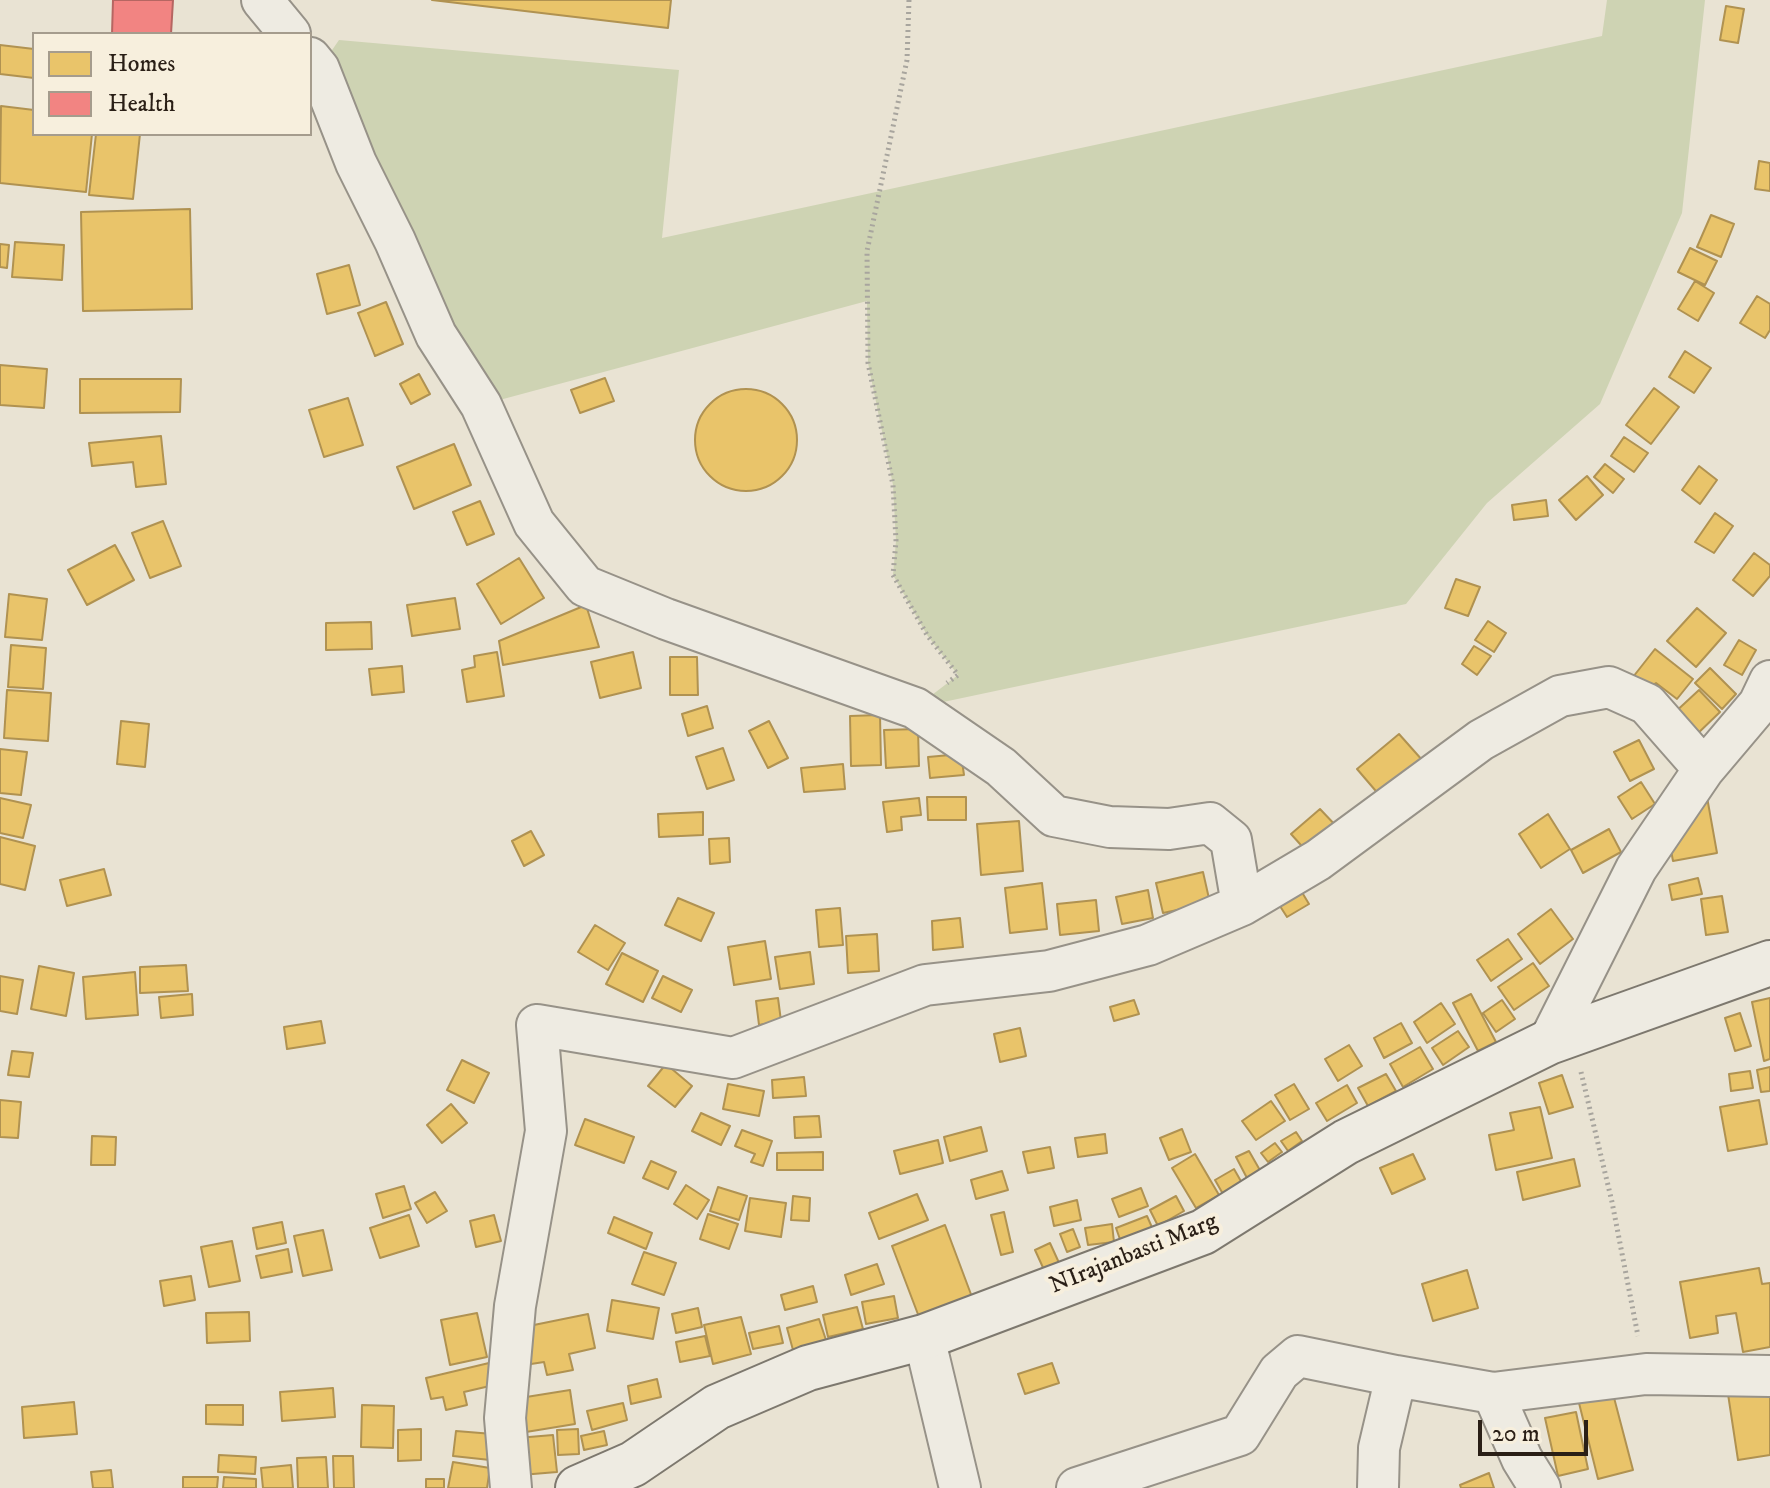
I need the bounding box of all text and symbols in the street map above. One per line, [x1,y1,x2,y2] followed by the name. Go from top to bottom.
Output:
[32,32,312,136] legend
[108,49,175,79] text: Homes
[108,89,175,119] text: Health
[1046,1208,1222,1302] street label: NIrajanbasti Marg
[1482,1404,1592,1454] scale bar
[1492,1419,1540,1449] text: 20 m

